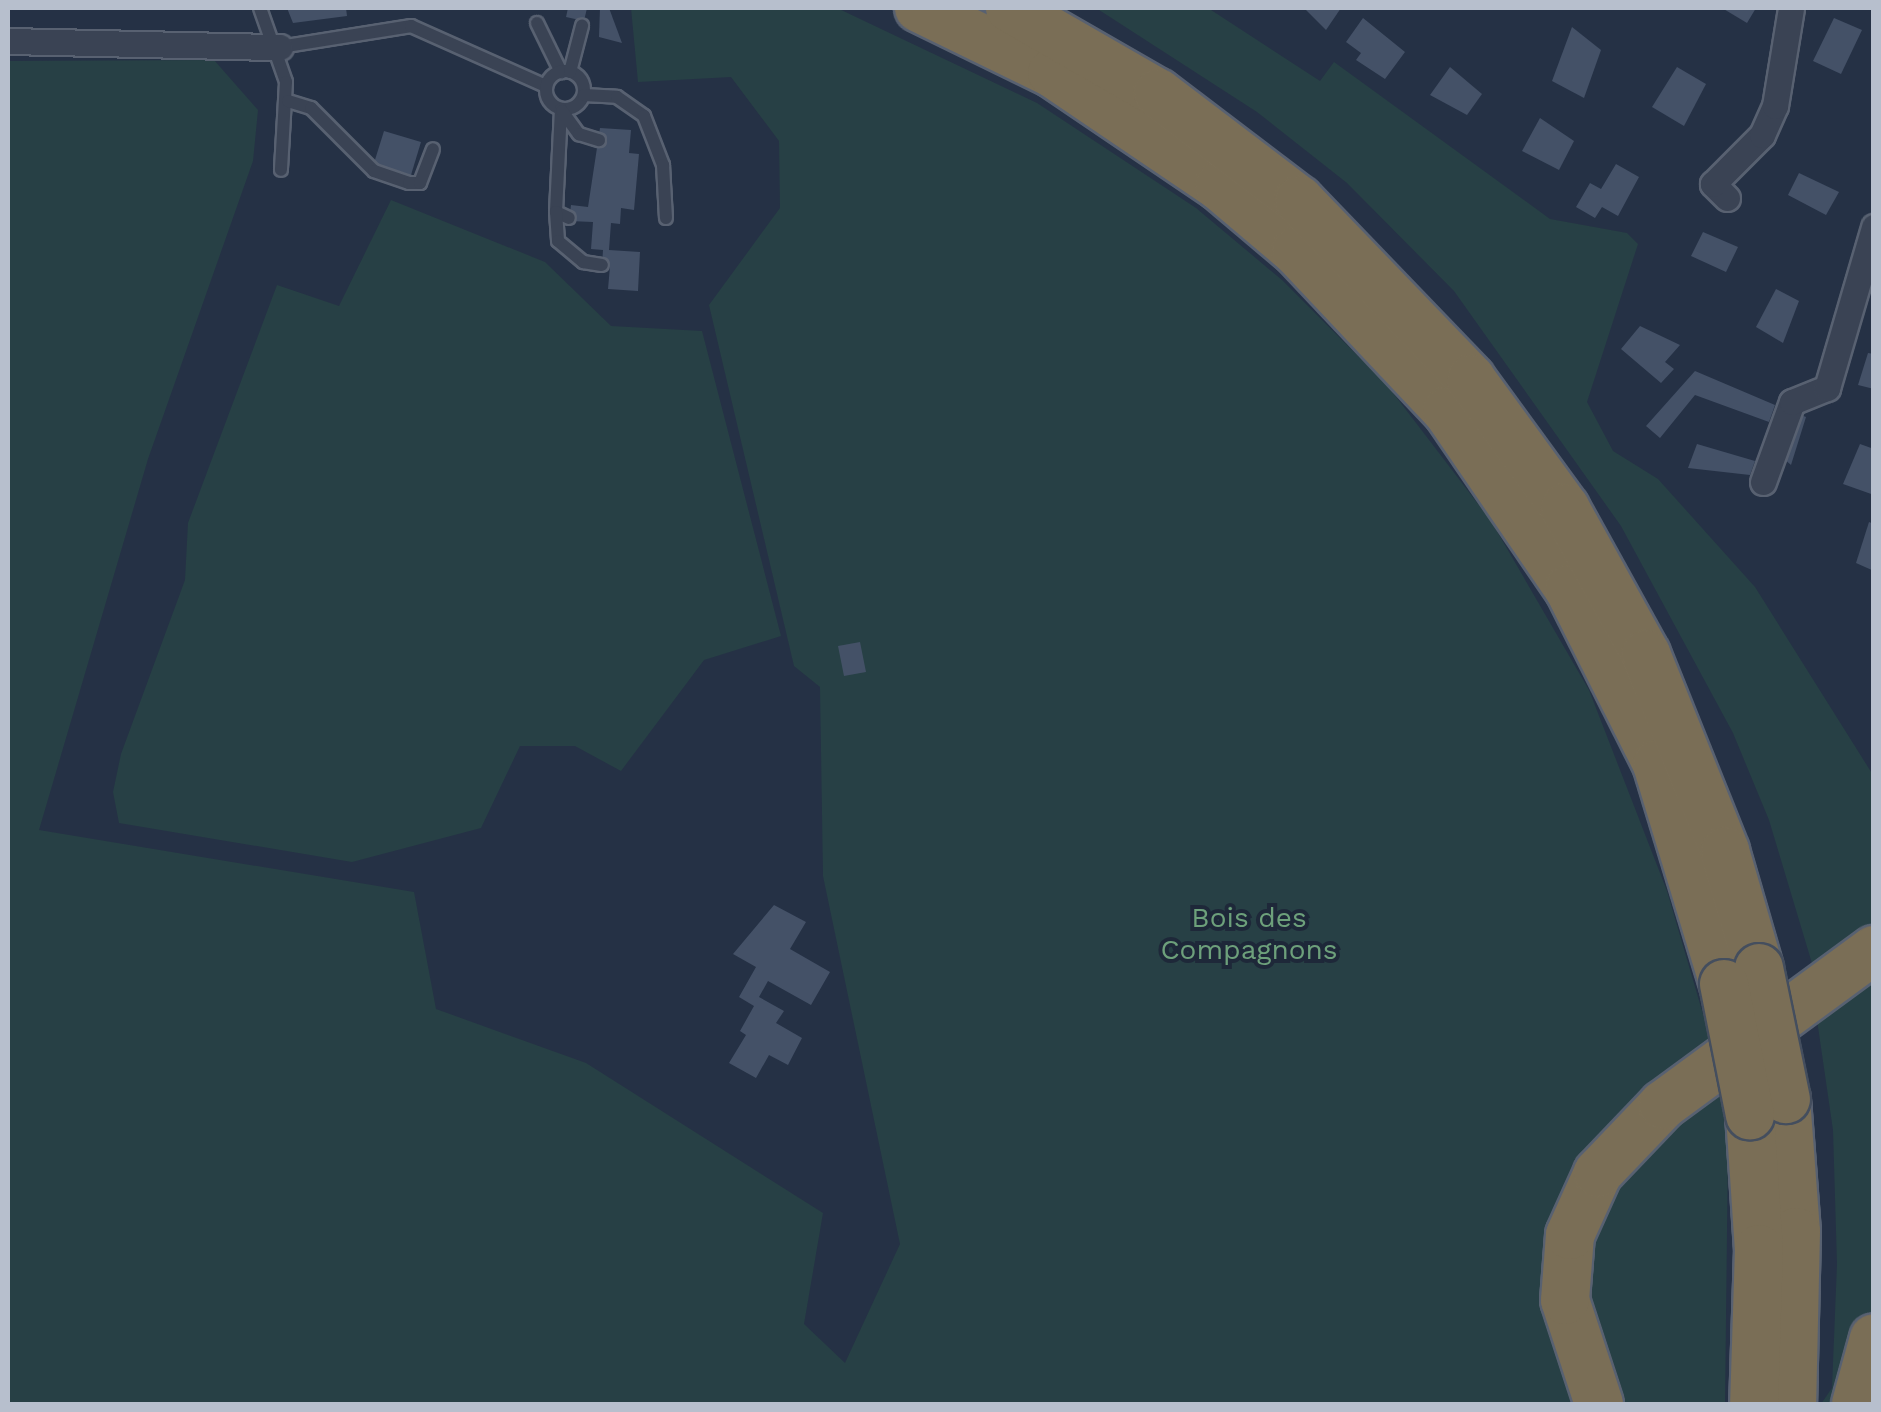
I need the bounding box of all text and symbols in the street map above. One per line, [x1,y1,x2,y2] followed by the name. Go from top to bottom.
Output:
[1160,901,1338,967] park label: Bois des Compagnons

